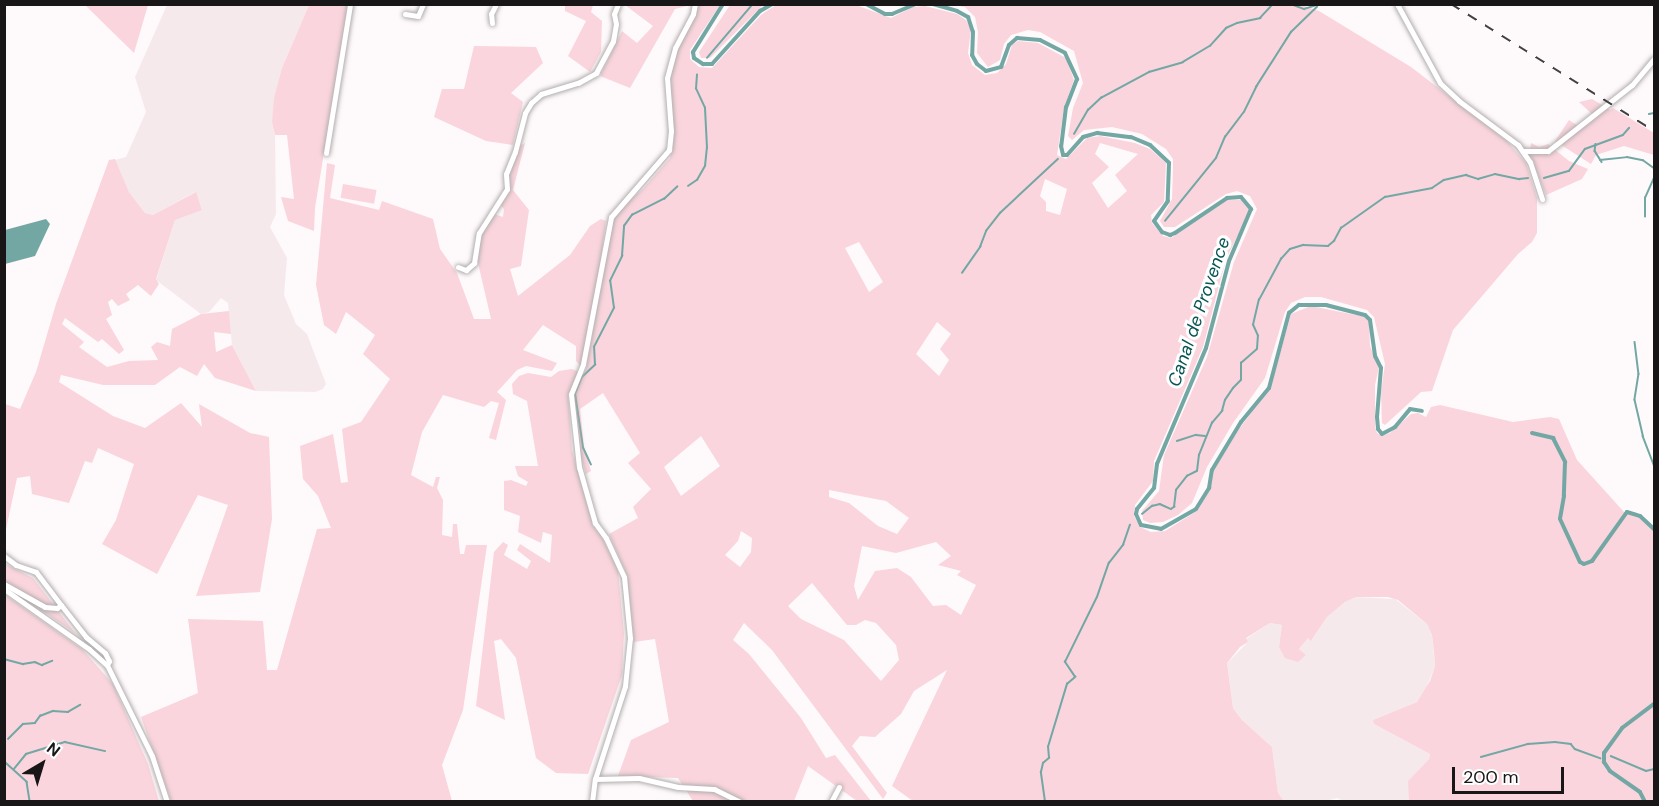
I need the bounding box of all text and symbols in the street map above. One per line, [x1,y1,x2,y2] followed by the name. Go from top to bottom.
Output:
[1163,235,1235,389] water label: Canal de Provence
[12,734,72,794] north arrow
[42,738,64,761] text: N
[1455,755,1568,793] scale bar
[1463,765,1519,789] text: 200 m

